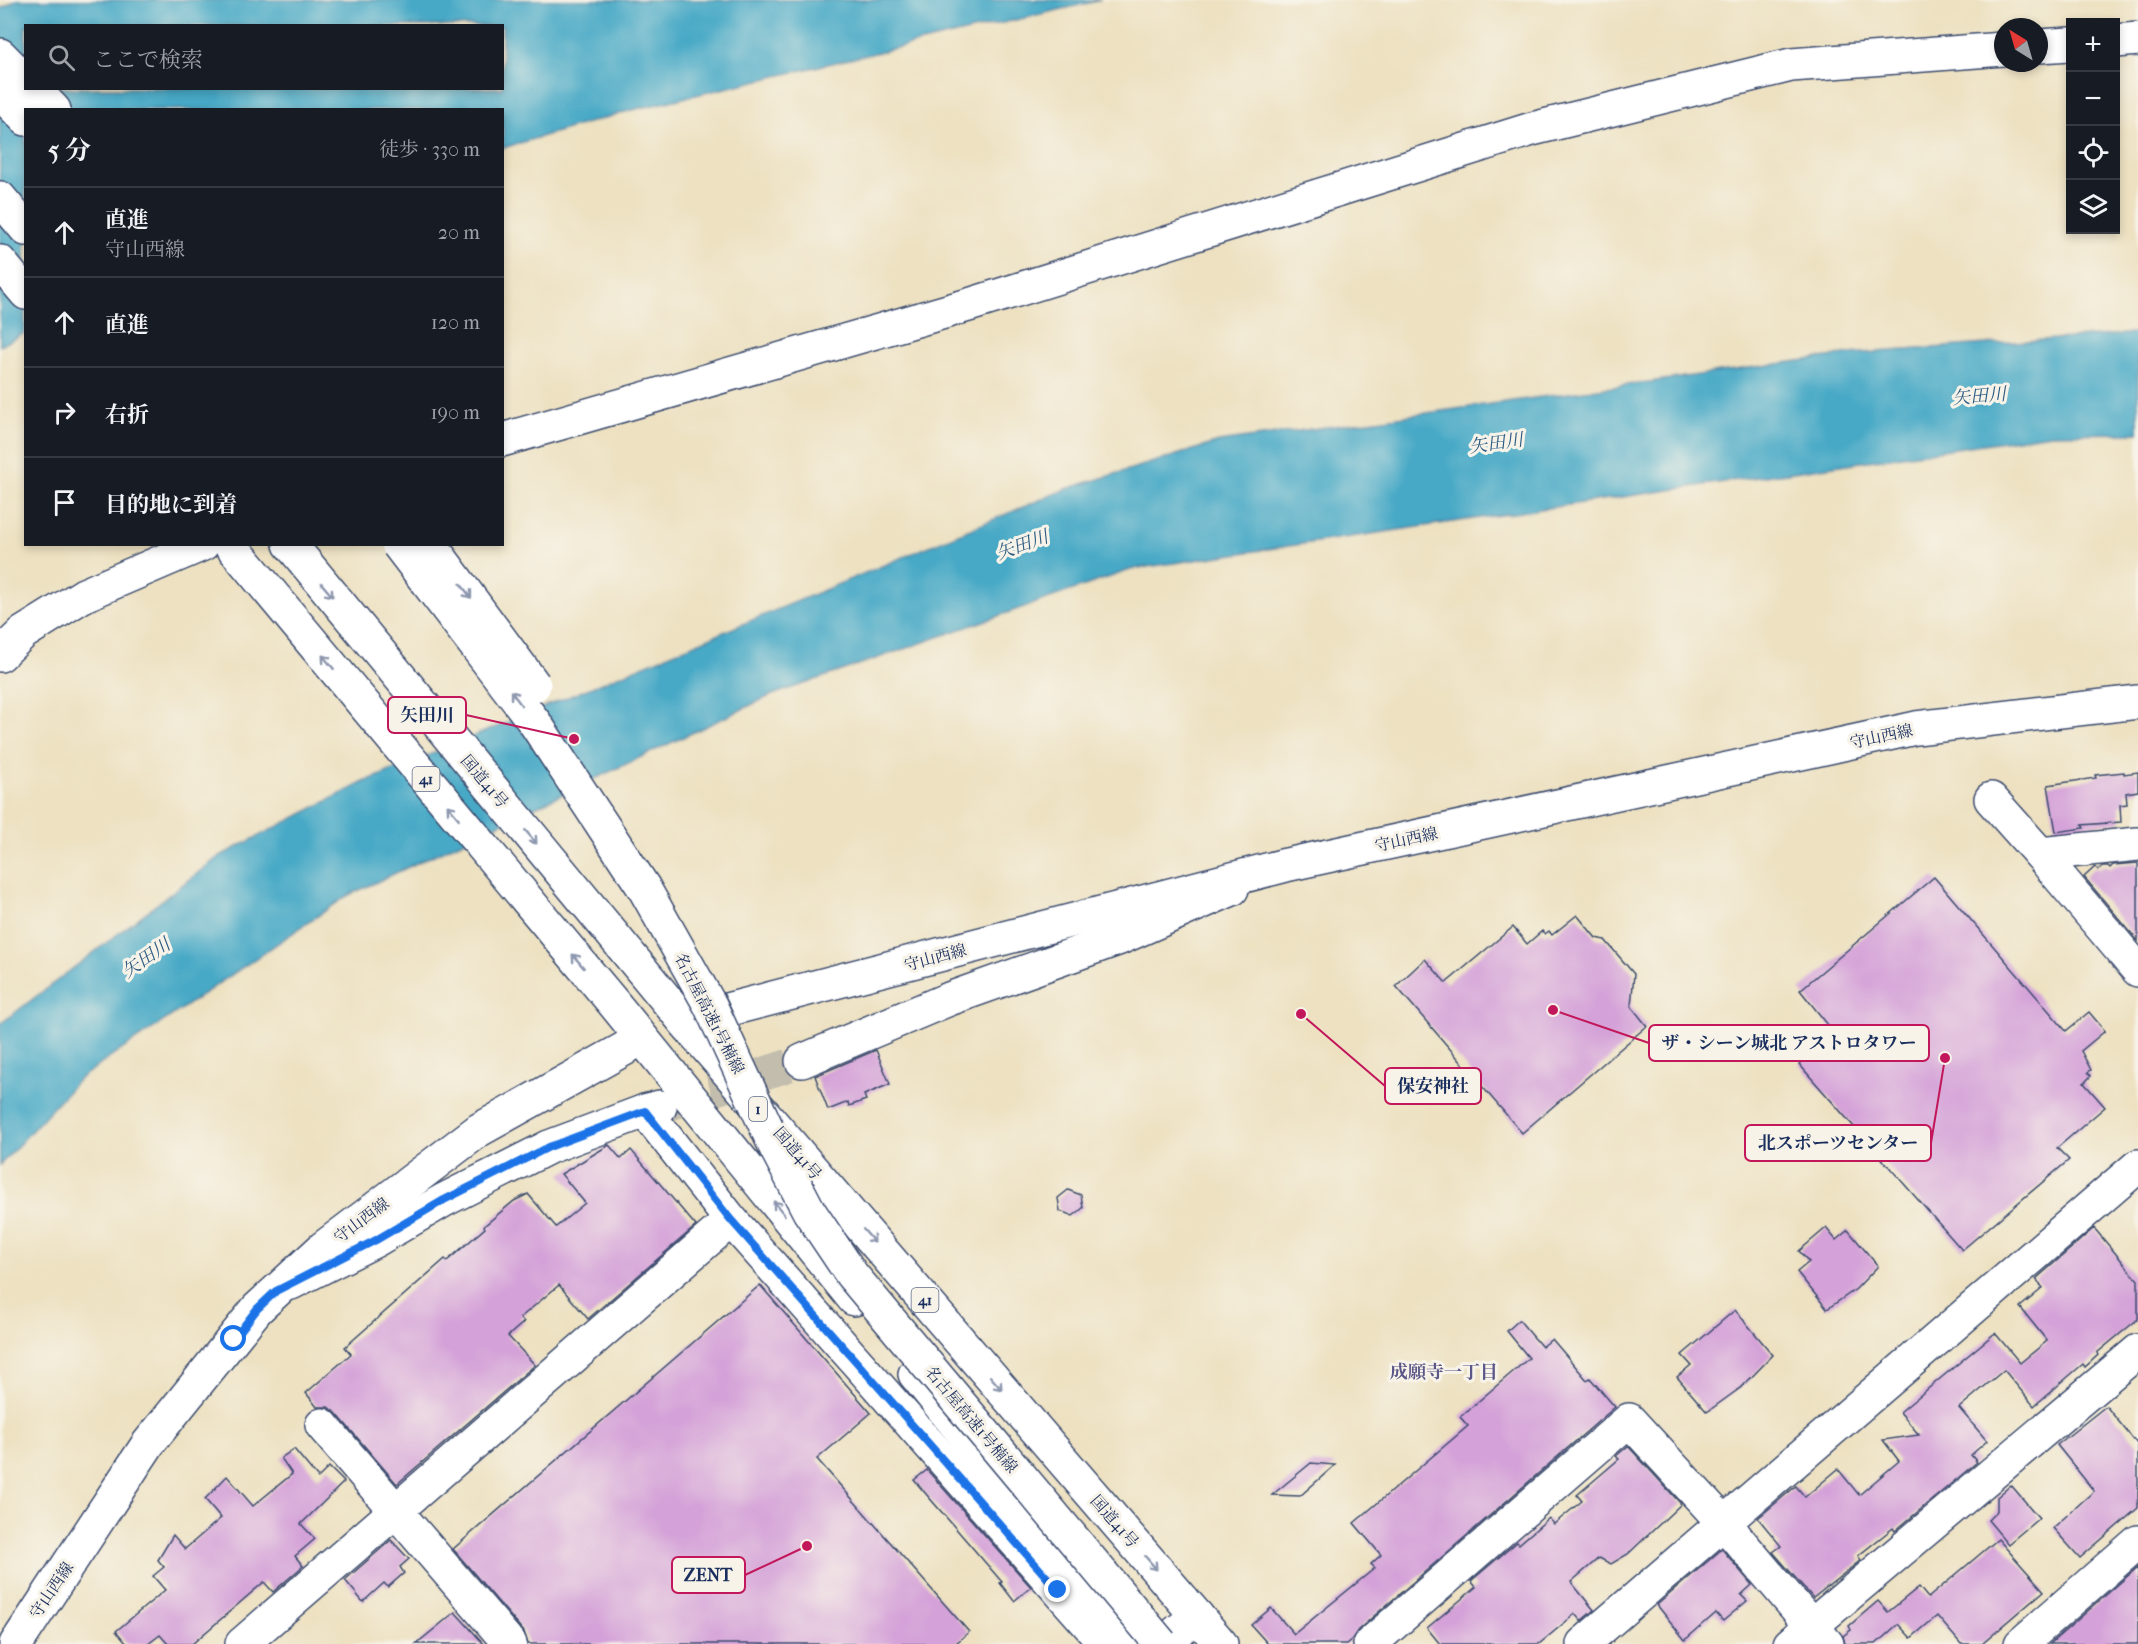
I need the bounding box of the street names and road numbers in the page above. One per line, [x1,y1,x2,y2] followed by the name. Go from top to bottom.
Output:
[1848,721,1914,752] street label: 守山西線
[457,751,512,812] street label: 国道41号
[412,767,440,791] road number: 41
[1373,824,1439,855] street label: 守山西線
[902,940,969,975] street label: 守山西線
[671,949,748,1077] street label: 名古屋高速1号楠線
[749,1097,767,1121] road number: 1
[770,1123,826,1183] street label: 国道41号
[330,1194,393,1247] street label: 守山西線
[912,1288,938,1312] road number: 41
[921,1362,1022,1477] street label: 名古屋高速1号楠線
[1087,1491,1143,1551] street label: 国道41号
[26,1558,77,1622] street label: 守山西線

